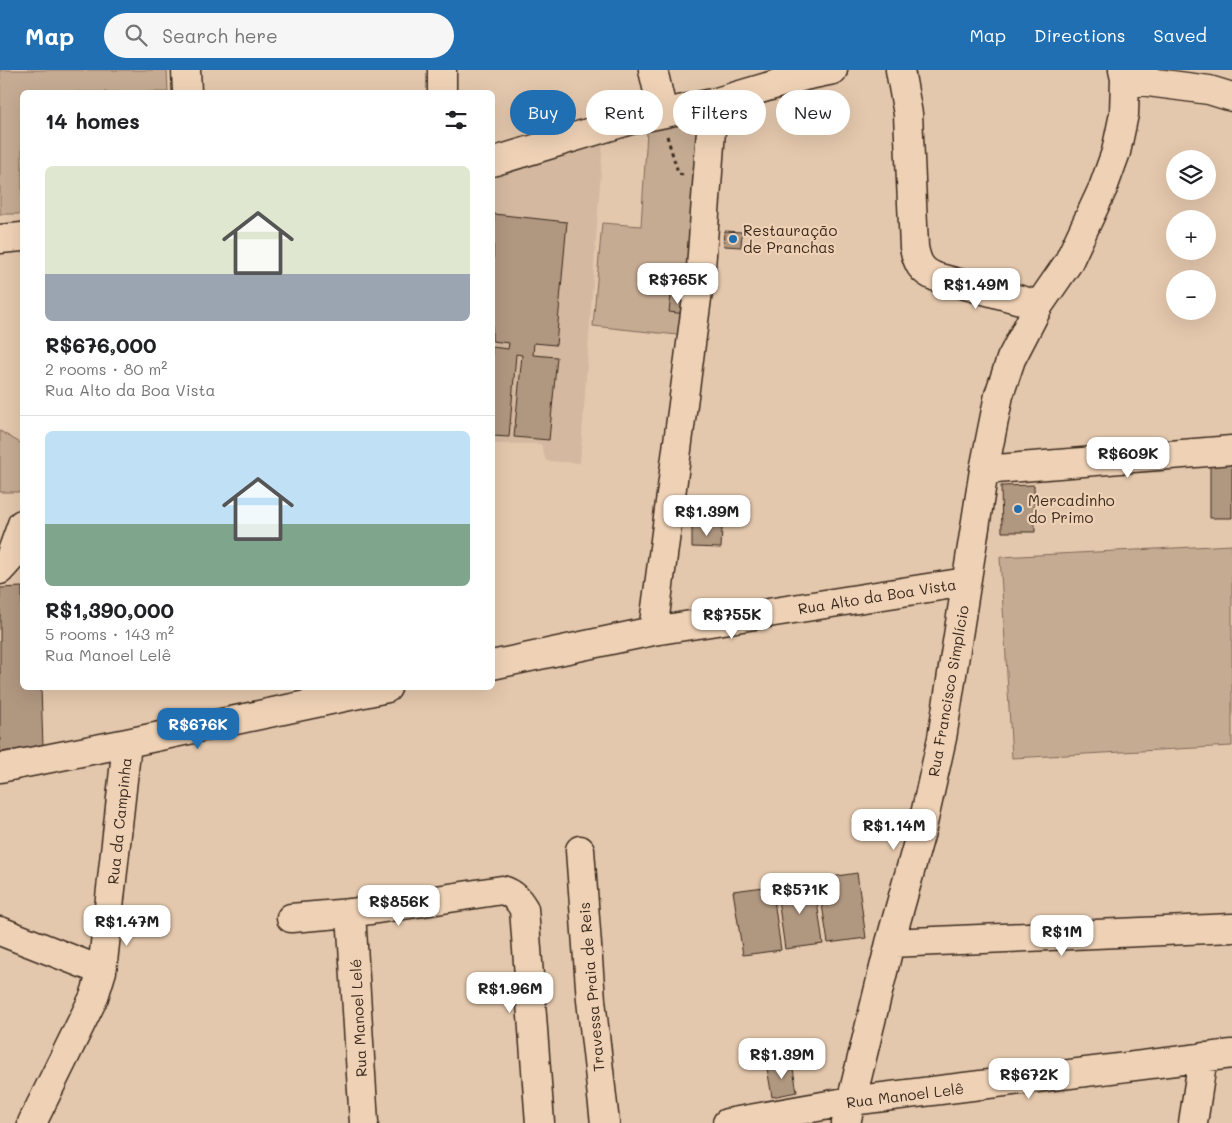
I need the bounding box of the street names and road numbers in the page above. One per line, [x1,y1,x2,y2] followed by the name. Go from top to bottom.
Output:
[796,574,958,618] street label: Rua Alto da Boa Vista
[923,604,973,778] street label: Rua Francisco Simplício
[102,757,136,885] street label: Rua da Campinha
[574,901,608,1073] street label: Travessa Praia de Reis
[345,958,371,1078] street label: Rua Manoel Lelé
[845,1078,965,1112] street label: Rua Manoel Lelê

